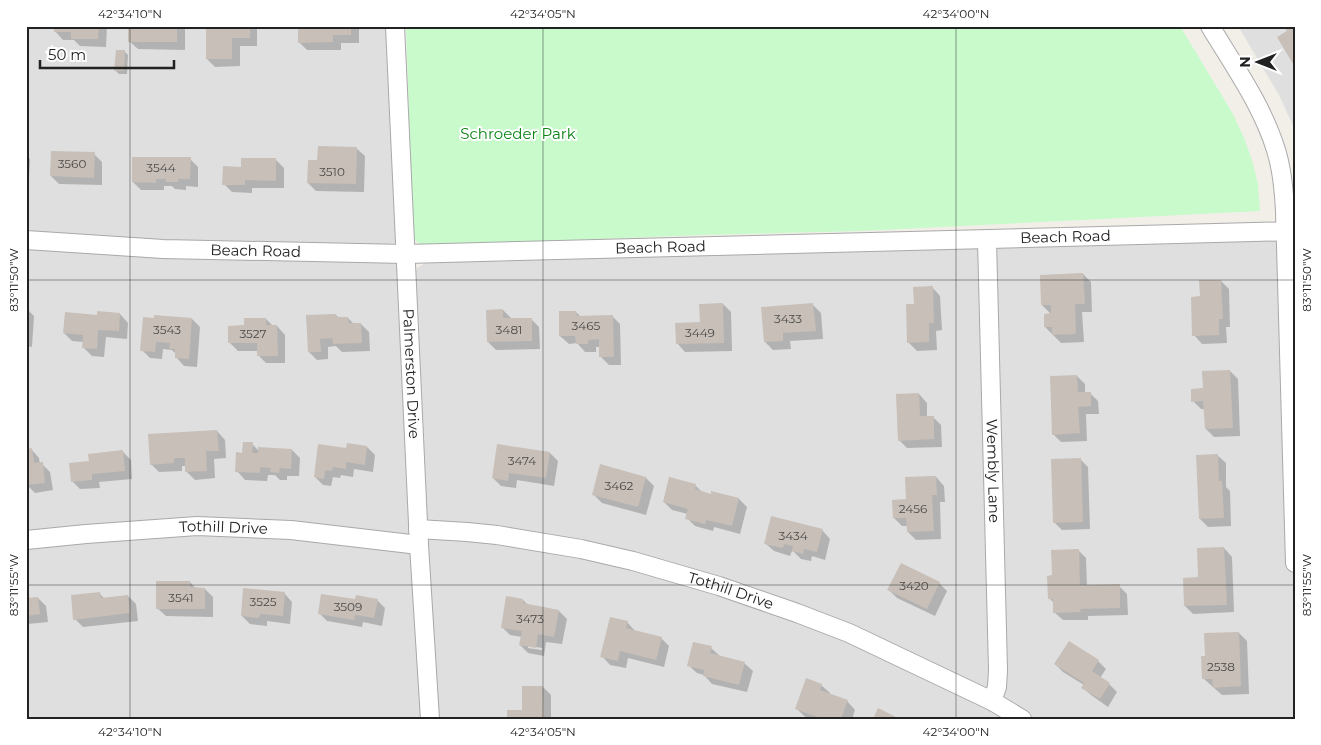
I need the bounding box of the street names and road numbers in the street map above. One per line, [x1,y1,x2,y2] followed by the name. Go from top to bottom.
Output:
[1020,226,1111,247] street label: Beach Road
[615,236,706,258] street label: Beach Road
[210,240,301,261] street label: Beach Road
[399,308,424,439] street label: Palmerston Drive
[983,419,1004,523] street label: Wembly Lane
[178,516,268,538] street label: Tothill Drive
[686,568,776,613] street label: Tothill Drive

